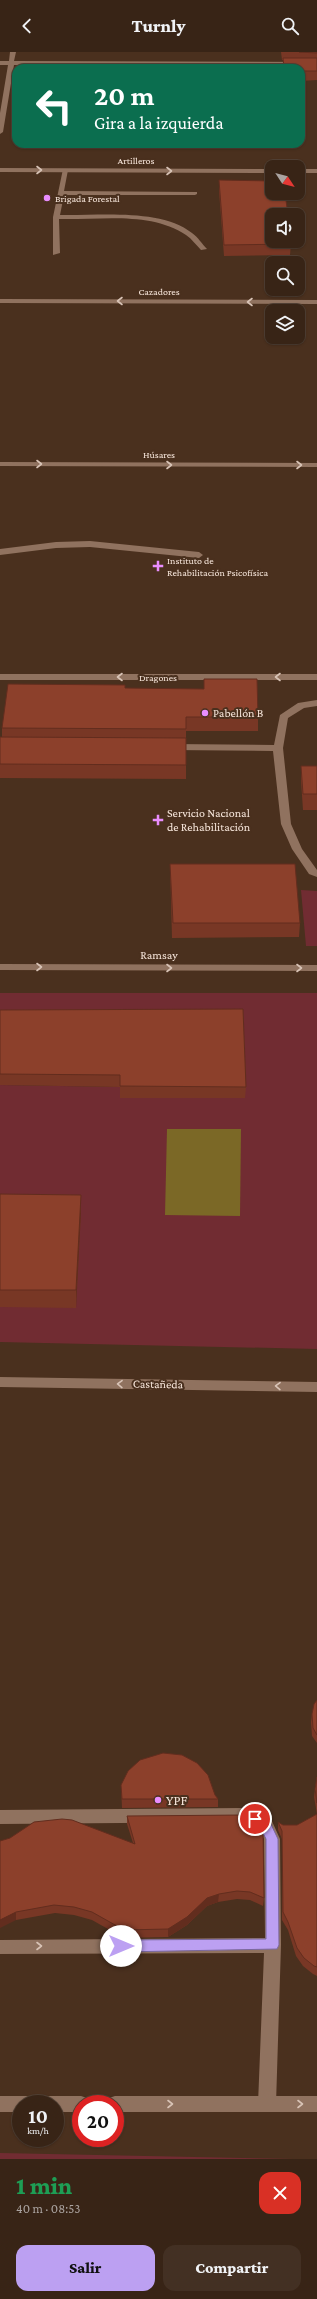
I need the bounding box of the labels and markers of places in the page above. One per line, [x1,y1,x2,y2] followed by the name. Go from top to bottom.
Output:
[42,193,52,203] marker: Brigada Forestal
[55,193,120,204] place label: Brigada Forestal
[167,555,268,578] place label: Instituto de Rehabilitación Psicofísica
[152,560,164,572] marker: Instituto de Rehabilitación Psicofísica
[213,706,264,720] place label: Pabellón B
[200,708,210,718] marker: Pabellón B
[167,806,251,834] place label: Servicio Nacional de Rehabilitación
[152,814,164,826] marker: Servicio Nacional de Rehabilitación
[166,1792,187,1808] place label: YPF
[153,1795,163,1805] marker: YPF
[238,1802,272,1836] pin

